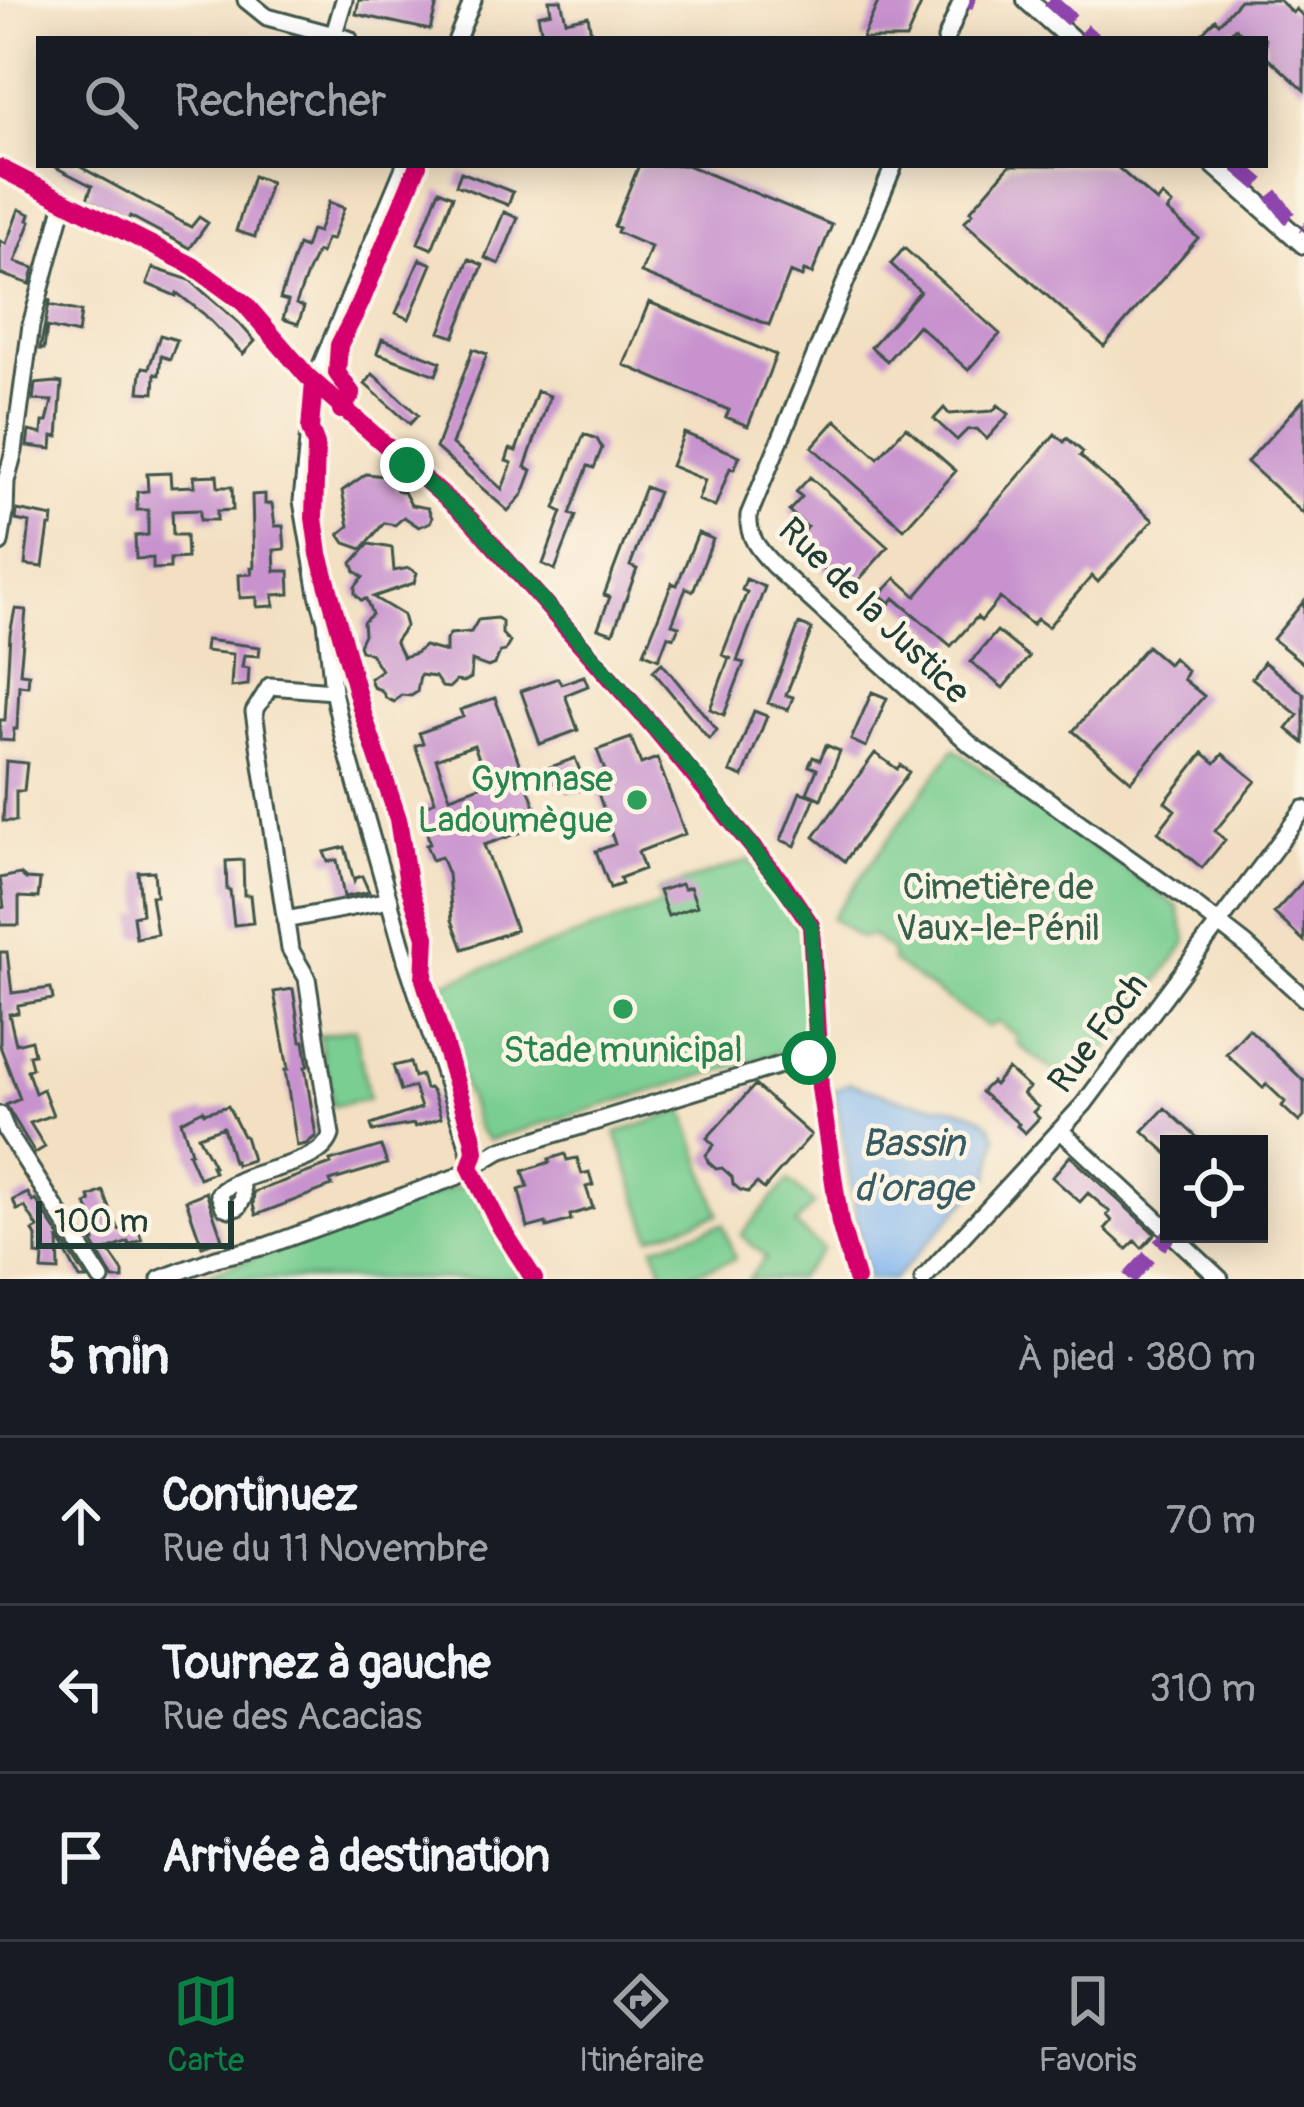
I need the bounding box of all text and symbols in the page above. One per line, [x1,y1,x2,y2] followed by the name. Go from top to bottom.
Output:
[36,36,1268,168] search box
[78,69,144,135] icon: search
[174,74,387,130] text: Rechercher
[380,438,434,492] route end
[769,508,980,714] street label: Rue de la Justice
[418,757,613,843] place label: Gymnase Ladoumègue
[624,787,650,813] marker: Gymnase Ladoumègue
[896,865,1100,951] park label: Cimetière de Vaux-le-Pénil
[1038,964,1158,1102] street label: Rue Foch
[610,996,636,1022] marker: Stade municipal
[503,1028,743,1073] place label: Stade municipal
[782,1031,836,1085] route start
[854,1119,976,1213] water label: Bassin d'orage
[1160,1135,1268,1243] map controls
[1160,1135,1268,1243] button: locate
[36,1195,234,1248] scale bar
[54,1201,148,1242] text: 100 m
[48,1325,169,1389] text: 5 min
[1017,1333,1256,1382] text: À pied · 380 m
[162,1468,358,1524] text: Continuez
[48,1488,114,1554] icon: ahead
[1166,1496,1256,1545] text: 70 m
[162,1524,488,1573] text: Rue du 11 Novembre
[162,1636,490,1692] text: Tournez à gauche
[48,1656,114,1722] icon: left
[1149,1664,1256,1713] text: 310 m
[162,1692,422,1741] text: Rue des Acacias
[48,1824,114,1890] icon: arrive
[162,1829,550,1885] text: Arrivée à destination
[167,1968,244,2081] tab: Carte
[579,1968,704,2081] tab: Itinéraire
[1038,1968,1137,2081] tab: Favoris

